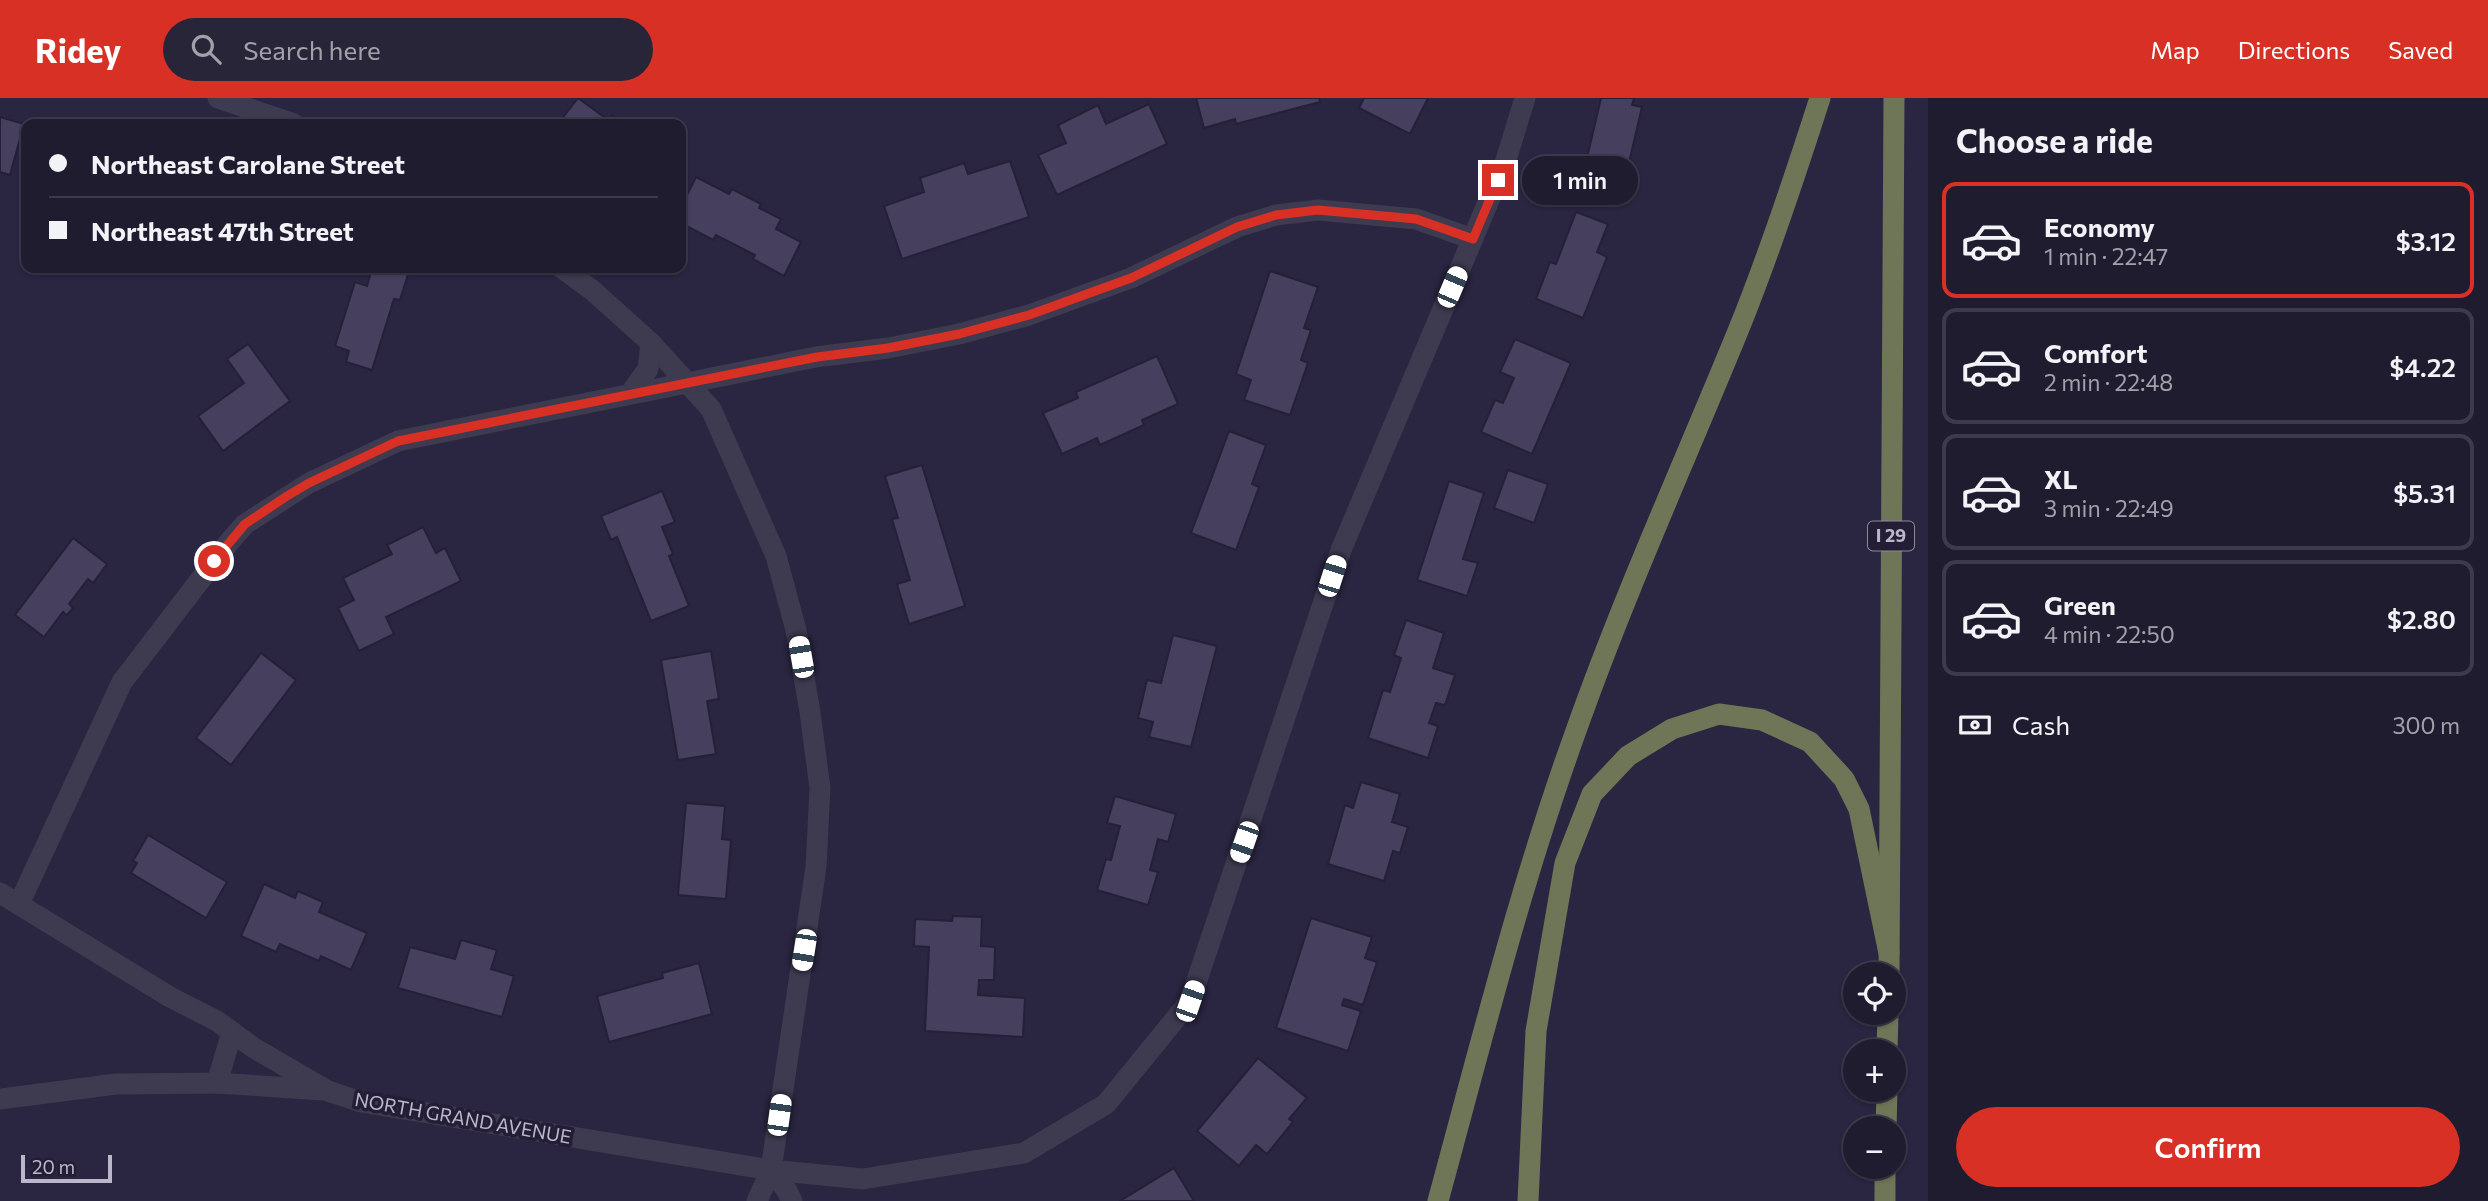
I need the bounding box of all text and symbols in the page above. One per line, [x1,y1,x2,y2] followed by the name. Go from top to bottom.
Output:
[163,18,653,81] search box
[35,29,121,70] text: Ridey
[187,30,225,68] icon: search
[243,34,381,65] text: Search here
[2150,35,2200,64] text: Map
[2238,35,2350,64] text: Directions
[2388,35,2453,64] text: Saved
[1956,120,2153,160] text: Choose a ride
[91,148,405,179] text: Northeast Carolane Street
[1522,155,1638,204] callout: 1 min
[1482,164,1514,196] route end
[1553,166,1607,194] text: 1 min
[1960,209,2023,272] icon: car
[2044,211,2155,242] text: Economy
[91,215,354,246] text: Northeast 47th Street
[2396,225,2456,256] text: $3.12
[2044,242,2168,270] text: 1 min · 22:47
[1435,264,1470,310] car
[1960,335,2023,398] icon: car
[2044,337,2147,368] text: Comfort
[2390,351,2456,382] text: $4.22
[2044,368,2173,396] text: 2 min · 22:48
[1960,461,2023,524] icon: car
[2044,463,2078,494] text: XL
[2393,477,2456,508] text: $5.31
[2044,494,2174,522] text: 3 min · 22:49
[1868,522,1914,550] road number: I 29
[198,545,230,577] route start
[1316,553,1349,599] car
[1960,587,2023,650] icon: car
[2044,589,2116,620] text: Green
[2387,603,2456,634] text: $2.80
[2044,620,2175,648] text: 4 min · 22:50
[788,634,815,680] car
[1956,706,1994,744] icon: cash
[2012,709,2070,740] text: Cash
[2392,711,2460,739] text: 300 m
[1228,819,1261,865] car
[791,928,818,972] car
[1843,962,1906,1179] map controls
[1843,962,1906,1025] button: locate
[1174,978,1207,1024] car
[1843,1039,1906,1102] button: +
[353,1087,573,1148] street label: NORTH GRAND AVENUE
[766,1093,793,1137] car
[1956,1107,2460,1187] button: Confirm
[1843,1116,1906,1179] button: −
[21,1152,112,1184] scale bar
[32,1155,75,1178] text: 20 m

